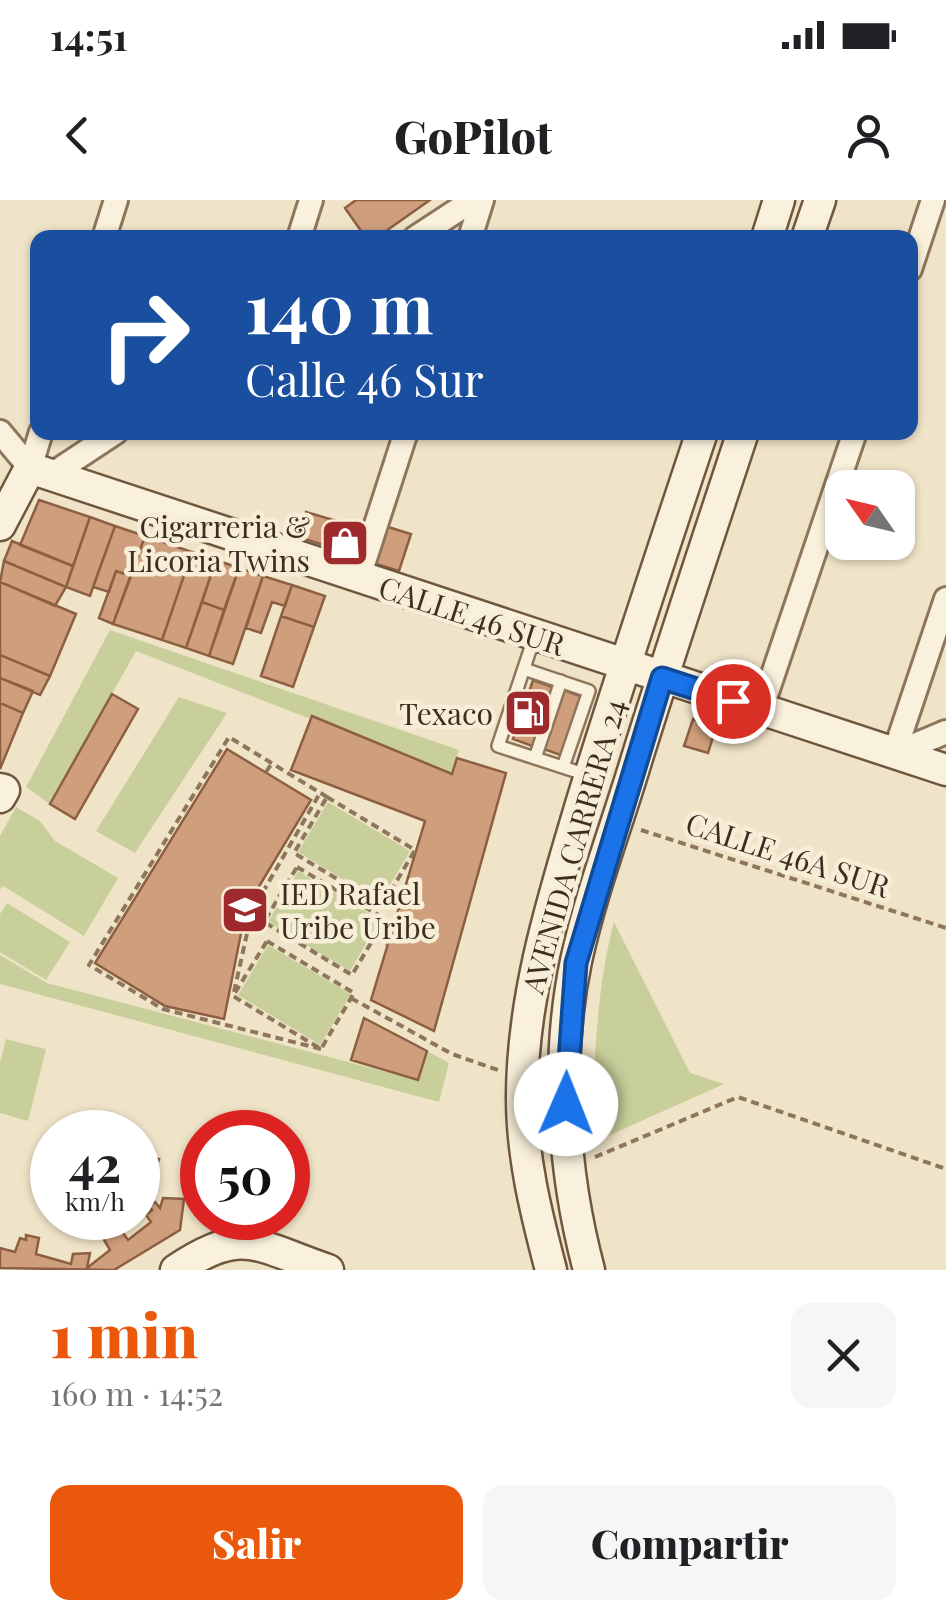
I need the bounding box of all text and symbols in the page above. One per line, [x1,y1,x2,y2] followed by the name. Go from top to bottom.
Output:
[50,10,128,61] text: 14:51
[394,105,552,165] text: GoPilot
[50,108,105,163] icon: back
[841,108,896,163] icon: person
[245,258,434,352] text: 140 m
[80,270,210,400] icon: right
[245,348,484,408] text: Calle 46 Sur
[825,470,915,560] north arrow
[825,470,915,560] map controls
[127,506,310,580] place label: Cigarreria & Licoria Twins
[319,517,371,569] shop icon: Cigarreria & Licoria Twins
[374,566,571,664] street label: CALLE 46 SUR
[691,659,776,744] pin
[706,674,761,729] icon: arrive
[502,687,554,739] fuel station icon: Texaco
[399,693,493,733] place label: Texaco
[512,694,634,999] street label: AVENIDA CARRERA 24
[681,802,896,906] street label: CALLE 46A SUR
[280,873,436,947] place label: IED Rafael Uribe Uribe
[219,884,271,936] school or university icon: IED Rafael Uribe Uribe
[514,1052,618,1156] position arrow
[180,1110,310,1240] speed limit sign: 50
[69,1129,121,1196] text: 42
[65,1184,125,1217] text: km/h
[50,1293,198,1373] text: 1 min
[791,1303,896,1408] button: close
[50,1371,223,1414] text: 160 m · 14:52
[50,1485,463,1600] button: Salir
[483,1485,896,1600] button: Compartir

